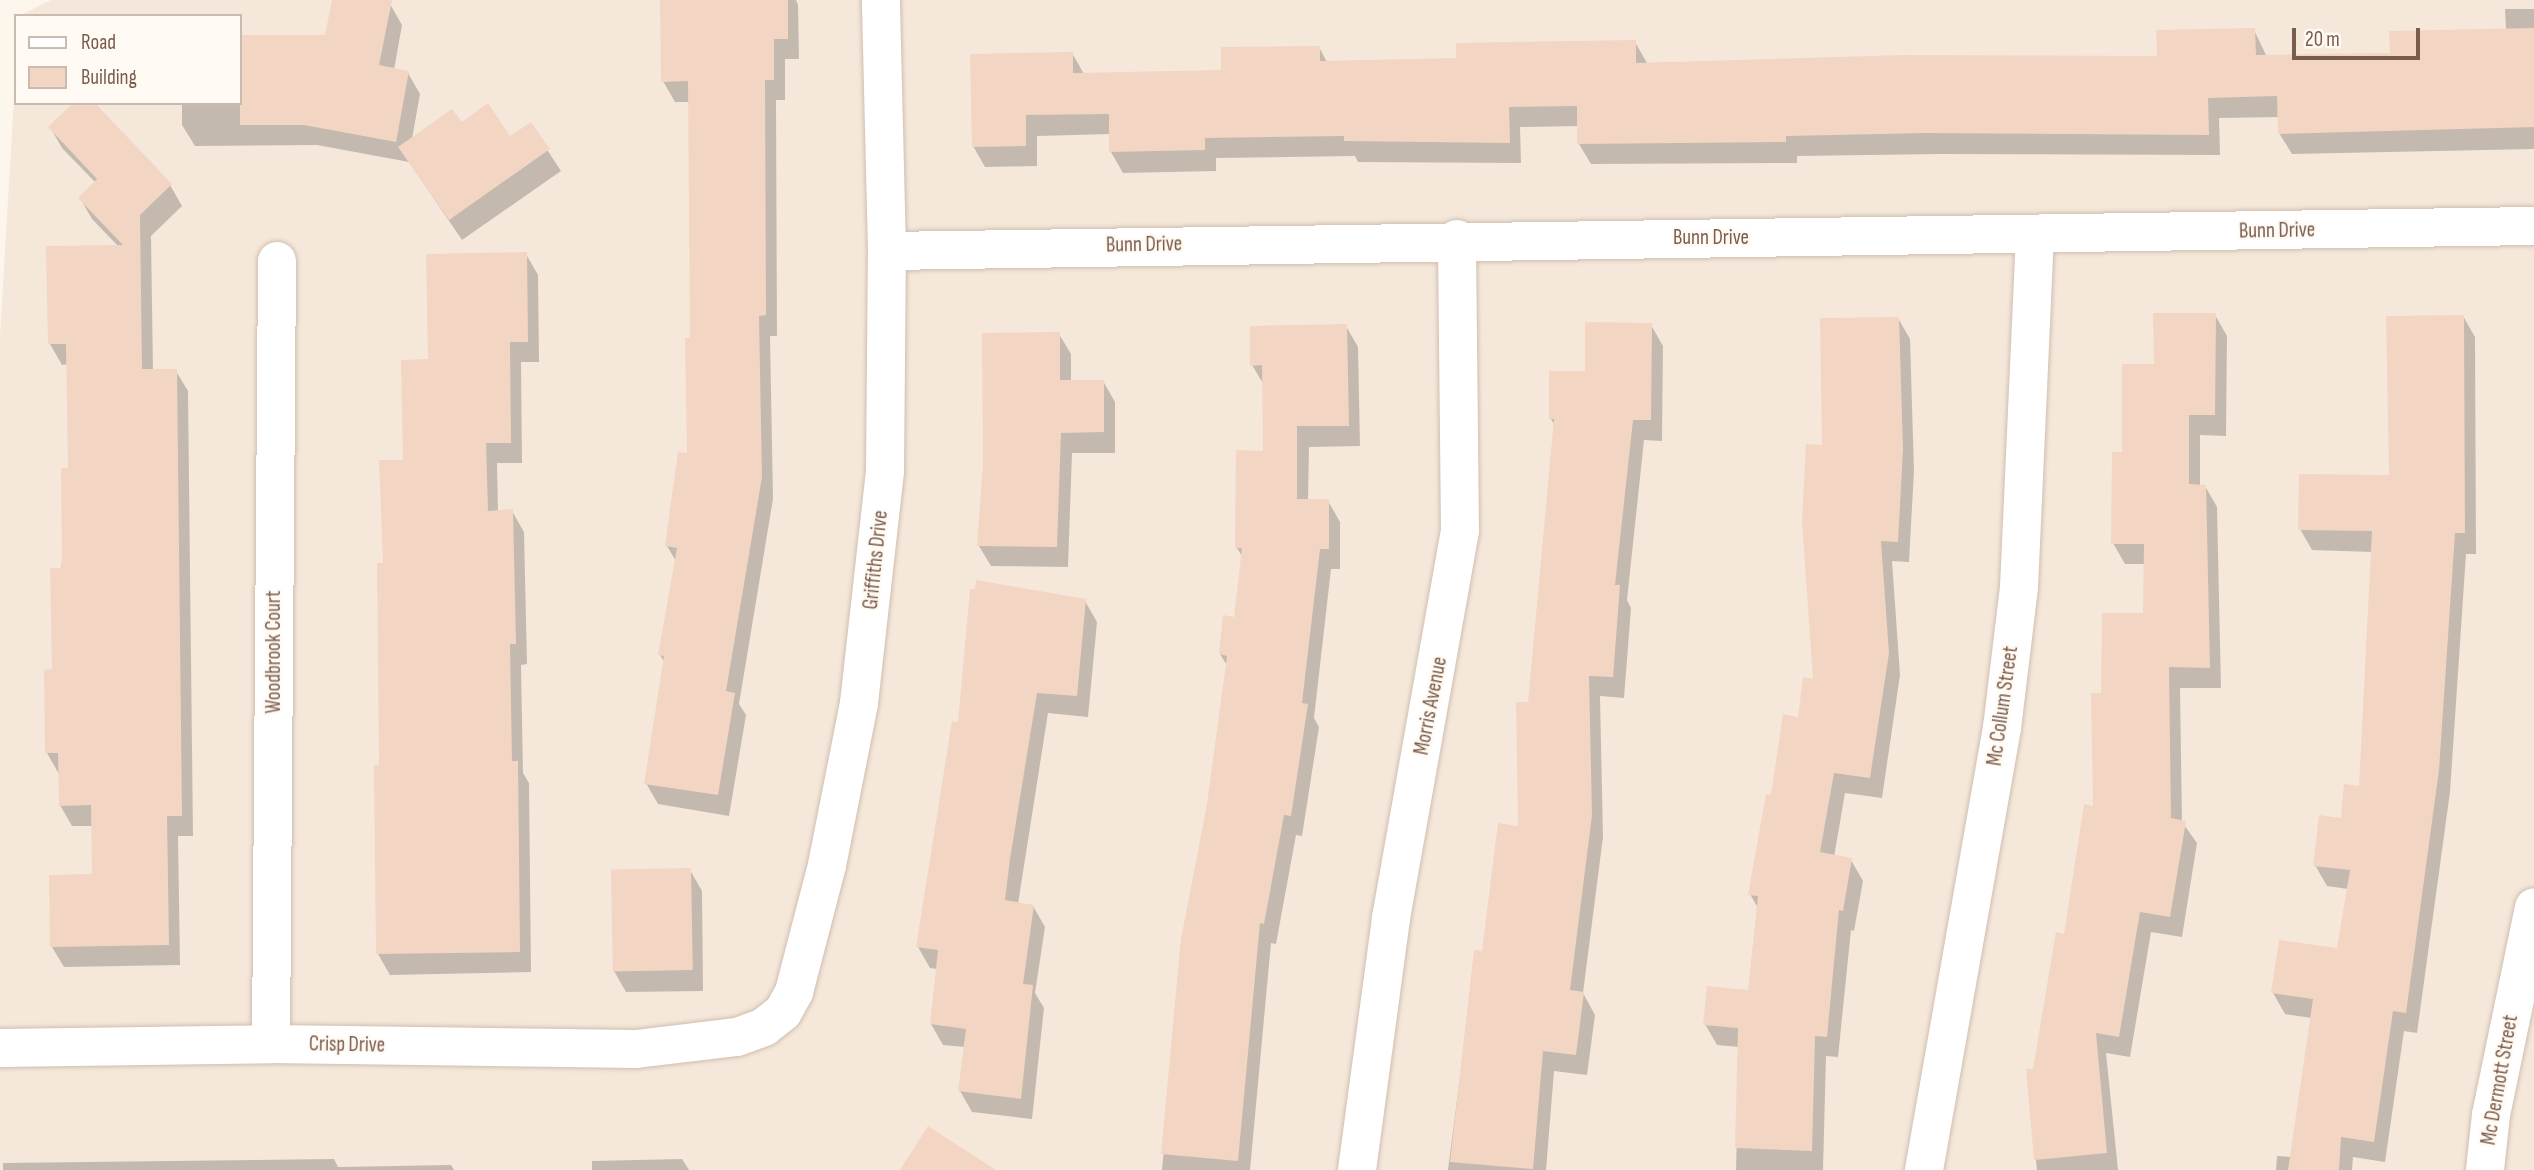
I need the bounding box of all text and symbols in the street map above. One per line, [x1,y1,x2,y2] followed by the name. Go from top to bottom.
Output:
[14,14,242,105] legend
[2296,14,2424,58] scale bar
[2305,27,2340,52] text: 20 m
[81,30,116,55] text: Road
[81,65,137,90] text: Building
[2239,218,2315,244] street label: Bunn Drive
[1673,225,1749,251] street label: Bunn Drive
[1106,232,1182,258] street label: Bunn Drive
[858,509,894,611] street label: Griffiths Drive
[261,591,287,713] street label: Woodbrook Court
[1982,645,2024,767] street label: Mc Collum Street
[1409,655,1453,757] street label: Morris Avenue
[2476,1013,2524,1147] street label: Mc Dermott Street
[309,1032,385,1058] street label: Crisp Drive

